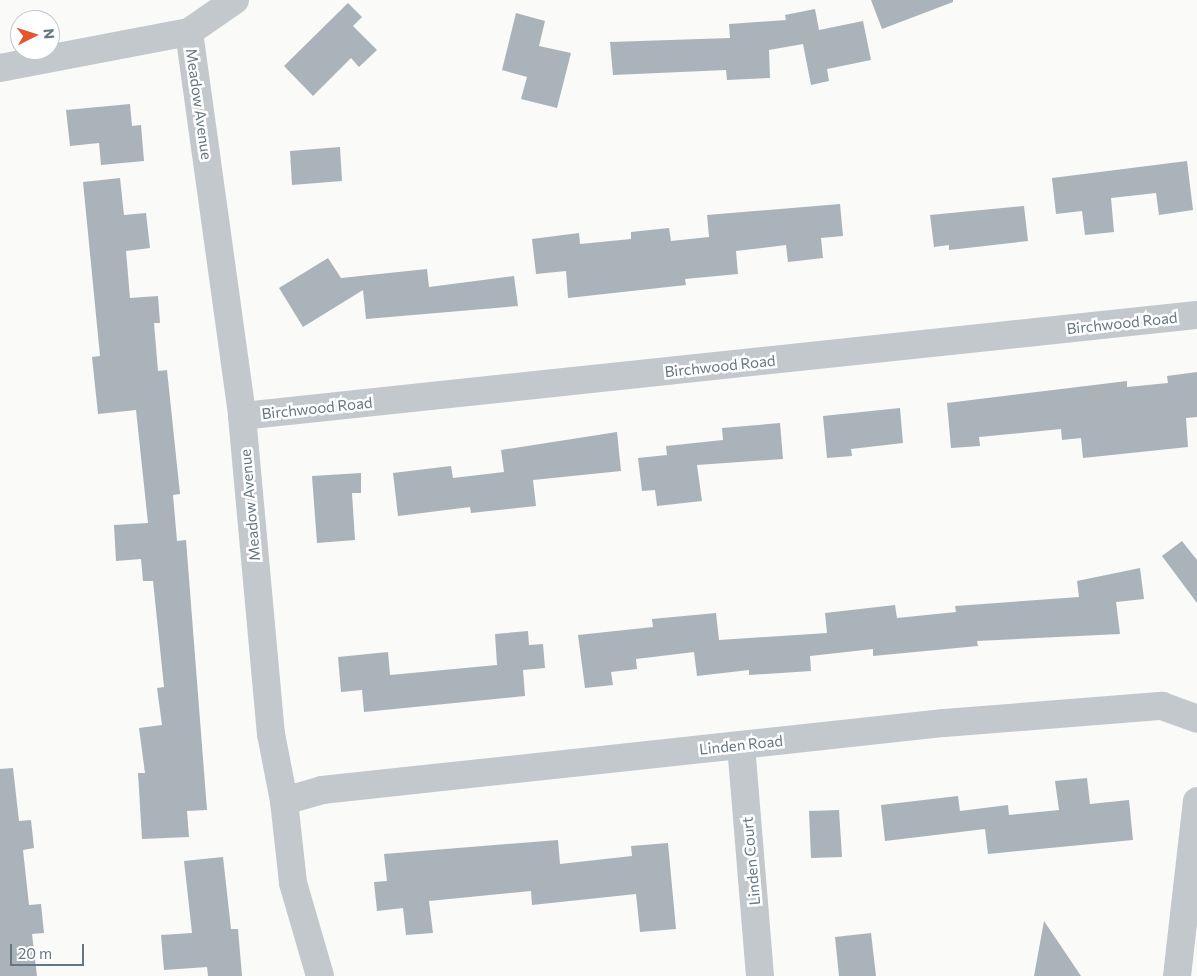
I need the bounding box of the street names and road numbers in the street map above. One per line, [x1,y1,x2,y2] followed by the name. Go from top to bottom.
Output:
[182,47,216,161] street label: Meadow Avenue
[1066,308,1178,338] street label: Birchwood Road
[664,351,776,381] street label: Birchwood Road
[261,393,373,423] street label: Birchwood Road
[236,448,264,562] street label: Meadow Avenue
[698,732,784,758] street label: Linden Road
[738,816,764,906] street label: Linden Court

